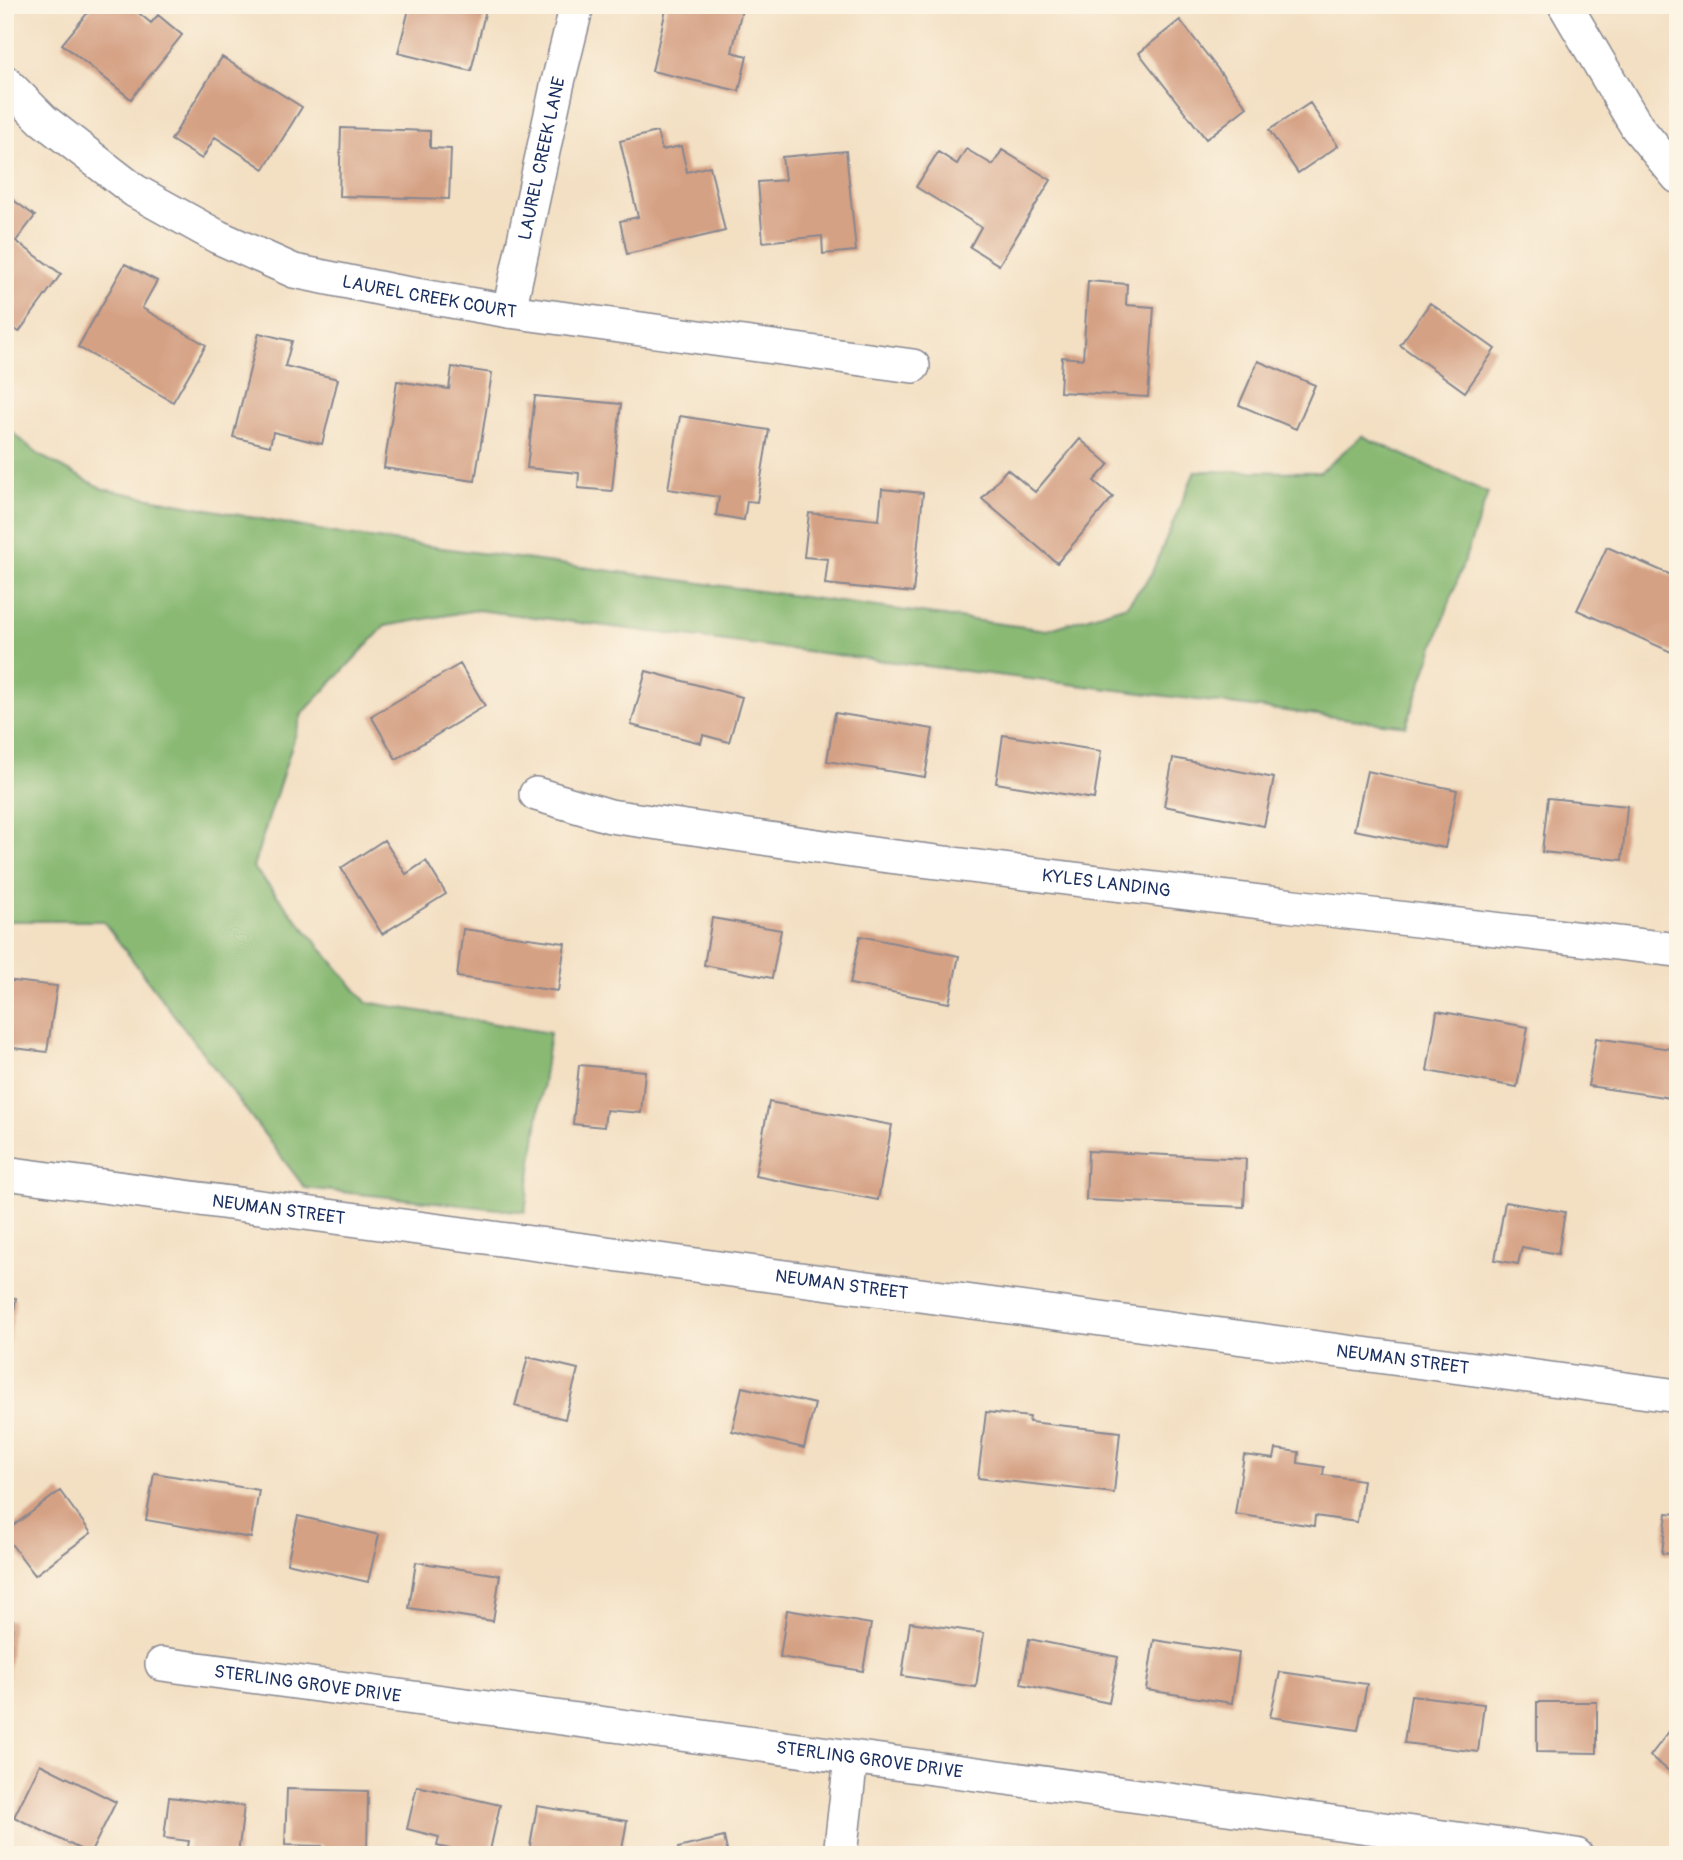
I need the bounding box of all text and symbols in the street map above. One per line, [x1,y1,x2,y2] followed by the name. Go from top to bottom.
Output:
[513,75,570,242] street label: LAUREL CREEK LANE
[340,270,518,323] street label: LAUREL CREEK COURT
[1040,864,1172,902] street label: KYLES LANDING
[211,1189,346,1230] street label: NEUMAN STREET
[774,1264,909,1305] street label: NEUMAN STREET
[1335,1339,1471,1380] street label: NEUMAN STREET
[213,1660,403,1708] street label: STERLING GROVE DRIVE
[775,1736,964,1784] street label: STERLING GROVE DRIVE

